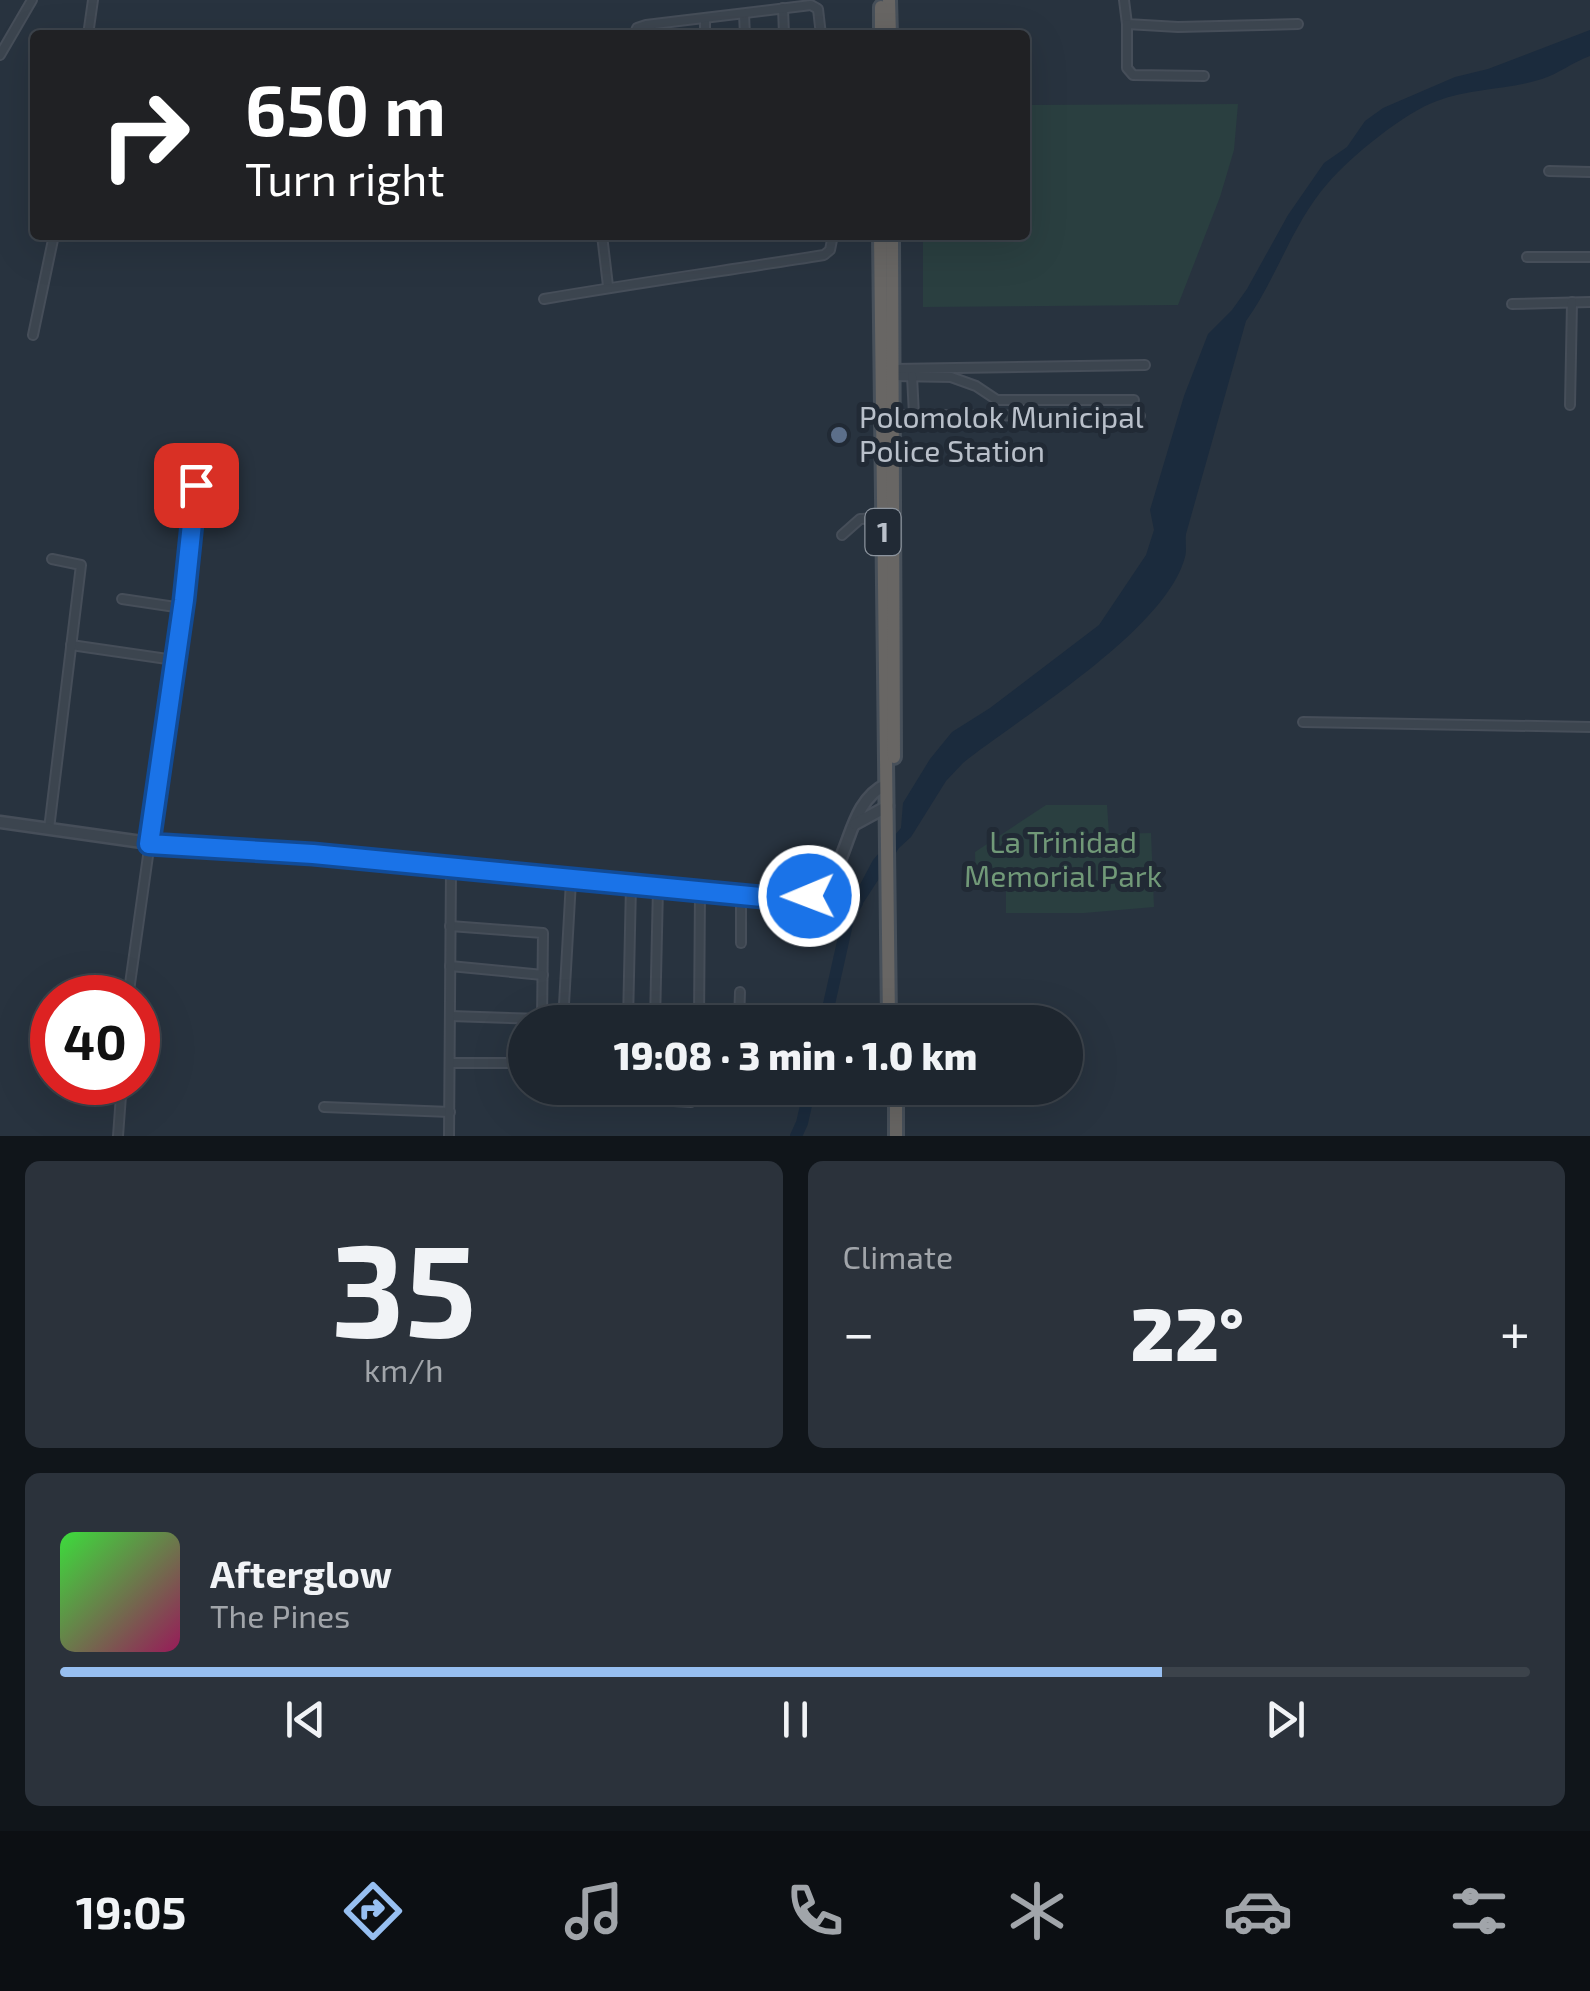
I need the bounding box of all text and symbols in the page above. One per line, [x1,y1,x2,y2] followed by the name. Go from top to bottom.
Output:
[245,66,446,150] text: 650 m
[80,70,210,200] icon: right
[245,151,445,205] text: Turn right
[859,398,1144,468] place label: Polomolok Municipal Police Station
[828,424,850,446] marker: Polomolok Municipal Police Station
[154,443,239,528] pin
[169,458,224,513] icon: arrive
[866,509,900,555] road number: 1
[964,823,1162,893] park label: La Trinidad Memorial Park
[757,844,861,948] position arrow
[30,975,160,1105] speed limit sign: 40
[614,1032,977,1078] text: 19:08 · 3 min · 1.0 km
[331,1207,476,1363] text: 35
[843,1237,953,1275] text: Climate
[1130,1286,1244,1376] text: 22°
[843,1298,875,1364] text: −
[1500,1298,1530,1364] text: +
[364,1350,443,1388] text: km/h
[210,1550,392,1596] text: Afterglow
[210,1596,350,1634] text: The Pines
[278,1692,333,1747] icon: previous
[768,1692,823,1747] icon: pause
[1258,1692,1313,1747] icon: next
[338,1876,408,1946] icon: directions
[559,1876,629,1946] icon: music
[780,1876,850,1946] icon: phone
[1002,1876,1072,1946] icon: climate
[1223,1876,1293,1946] icon: car
[1444,1876,1514,1946] icon: filters
[76,1884,186,1938] text: 19:05

